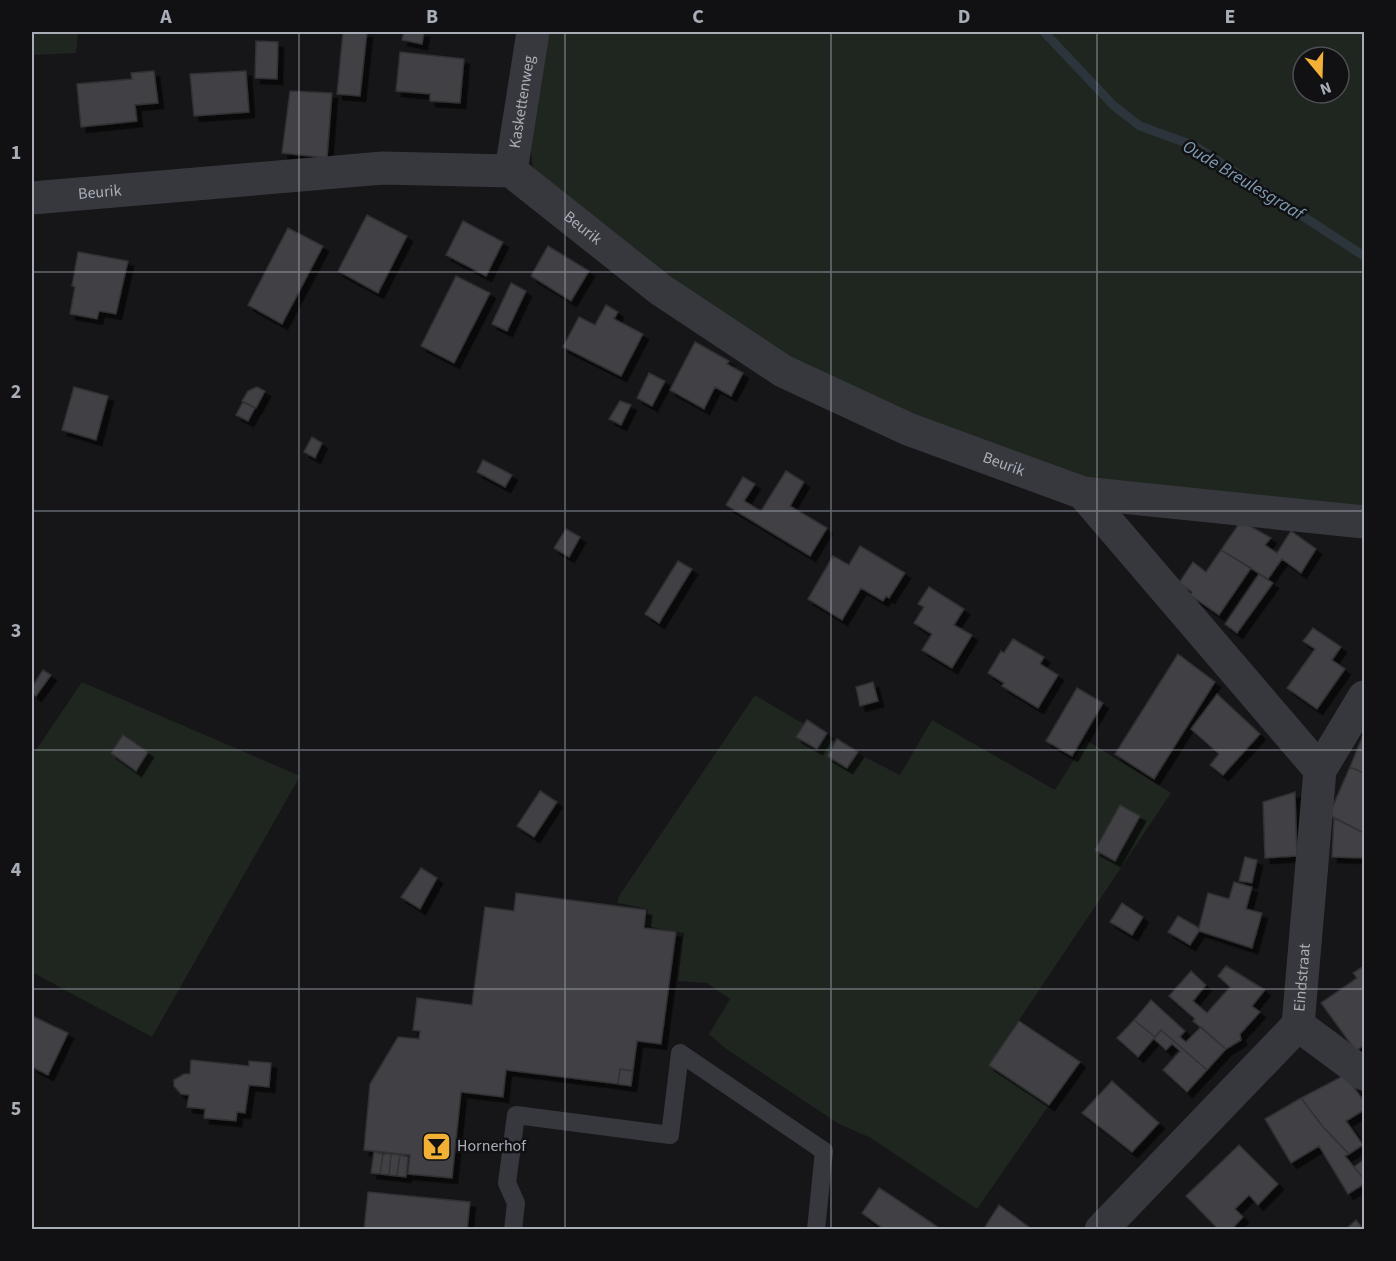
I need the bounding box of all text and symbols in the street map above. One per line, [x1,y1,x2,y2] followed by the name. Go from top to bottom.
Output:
[159,3,172,31] text: A
[426,3,438,31] text: B
[692,3,704,31] text: C
[958,3,970,31] text: D
[1225,3,1235,31] text: E
[1291,45,1351,105] north arrow
[504,54,540,150] street label: Kaskettenweg
[1317,76,1334,100] text: N
[1178,134,1311,228] water label: Oude Breulesgraaf
[11,139,21,167] text: 1
[77,179,122,205] street label: Beurik
[559,206,607,250] street label: Beurik
[11,378,21,406] text: 2
[980,446,1028,482] street label: Beurik
[11,617,21,645] text: 3
[11,856,22,884] text: 4
[1288,942,1316,1013] street label: Eindstraat
[11,1095,21,1123] text: 5
[420,1130,452,1162] bar icon: Hornerhof
[457,1135,527,1157] place label: Hornerhof

